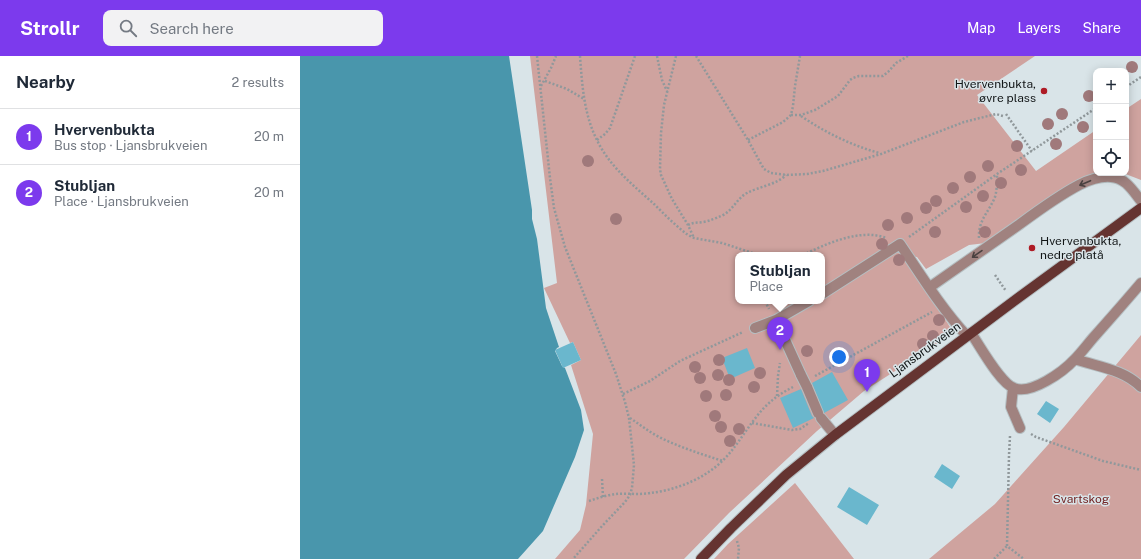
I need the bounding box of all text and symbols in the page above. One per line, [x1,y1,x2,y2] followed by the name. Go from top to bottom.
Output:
[103,10,383,46] search box
[20,17,79,39] text: Strollr
[117,17,139,39] icon: search
[149,20,234,37] text: Search here
[967,20,995,36] text: Map
[1017,20,1061,36] text: Layers
[1083,20,1121,36] text: Share
[1093,68,1129,176] map controls
[1093,68,1129,104] button: +
[16,72,75,92] text: Nearby
[232,75,284,90] text: 2 results
[955,77,1036,105] place label: Hvervenbukta, øvre plass
[1039,86,1049,96] marker: Hvervenbukta, øvre plass
[1093,104,1129,140] button: −
[54,121,155,138] text: Hvervenbukta
[26,129,32,144] text: 1
[254,129,284,144] text: 20 m
[54,138,207,153] text: Bus stop · Ljansbrukveien
[1093,140,1129,176] button: locate
[54,177,115,194] text: Stubljan
[1079,179,1091,187] one-way arrow
[25,185,33,200] text: 2
[254,185,284,200] text: 20 m
[54,194,189,209] text: Place · Ljansbrukveien
[1040,234,1121,262] place label: Hvervenbukta, nedre platå
[1027,243,1037,253] marker: Hvervenbukta, nedre platå
[971,250,982,258] one-way arrow
[735,252,825,304] popup
[749,262,811,279] text: Stubljan
[749,279,783,294] text: Place
[767,317,793,350] pin: 2
[887,319,964,381] street label: Ljansbrukveien
[829,347,849,367] your location
[854,359,880,392] pin: 1
[1053,492,1109,506] park label: Svartskog

